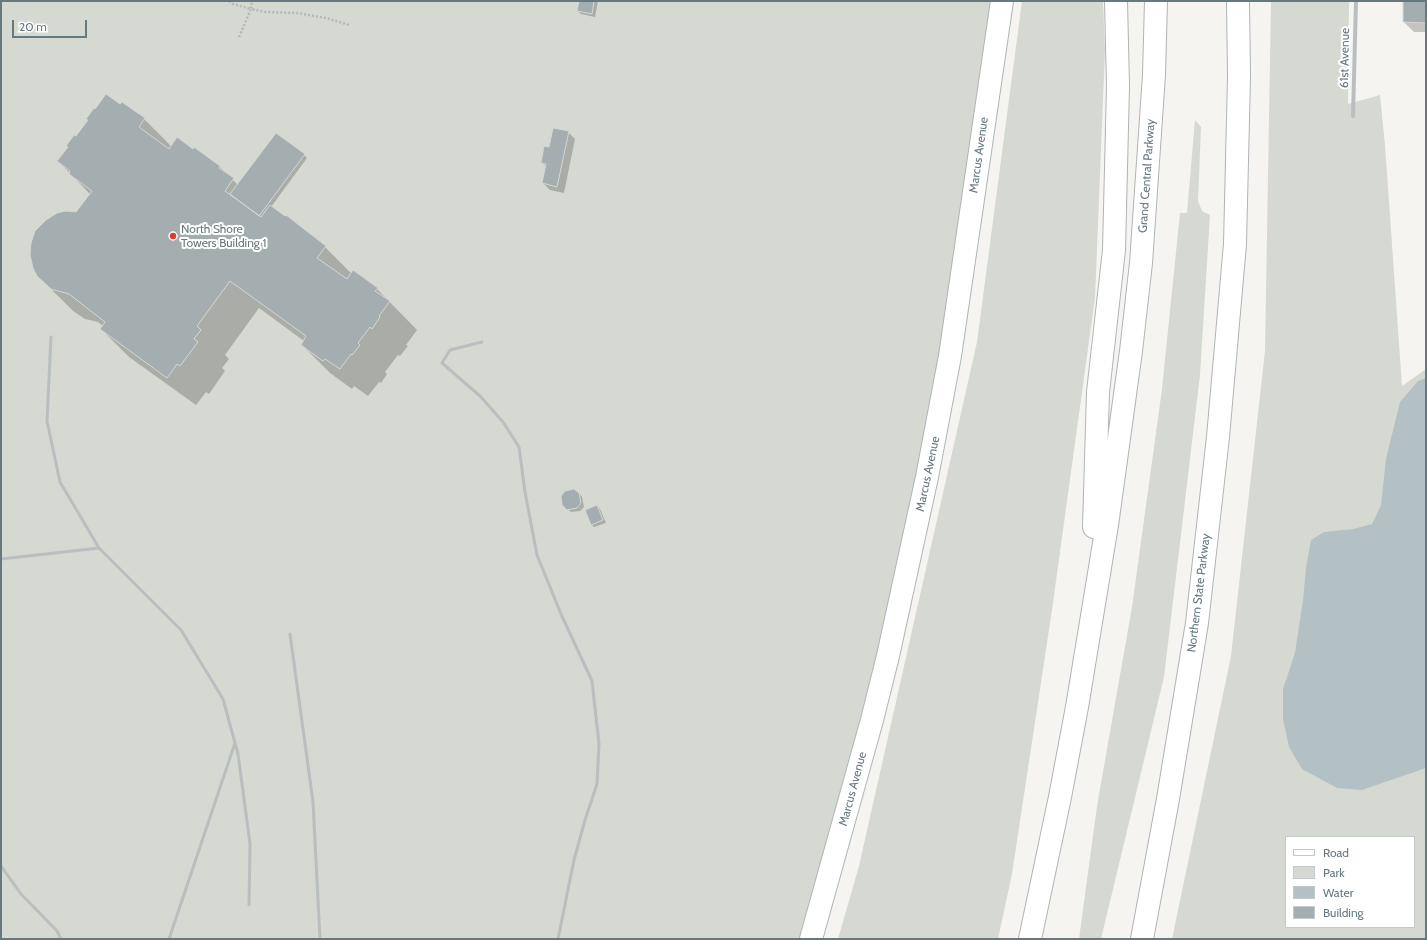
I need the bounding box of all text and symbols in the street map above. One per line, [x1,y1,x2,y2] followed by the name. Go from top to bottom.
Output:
[14,12,89,38] scale bar
[19,19,47,34] text: 20 m
[1337,28,1353,88] street label: 61st Avenue
[967,116,991,194] street label: Marcus Avenue
[1136,118,1158,234] street label: Grand Central Parkway
[181,222,266,250] place label: North Shore Towers Building 1
[168,231,178,241] marker: North Shore Towers Building 1
[913,435,943,513] street label: Marcus Avenue
[1185,533,1213,653] street label: Northern State Parkway
[836,750,870,828] street label: Marcus Avenue
[1285,836,1415,928] legend
[1323,845,1349,860] text: Road
[1323,865,1345,880] text: Park
[1323,885,1353,900] text: Water
[1323,905,1364,920] text: Building

